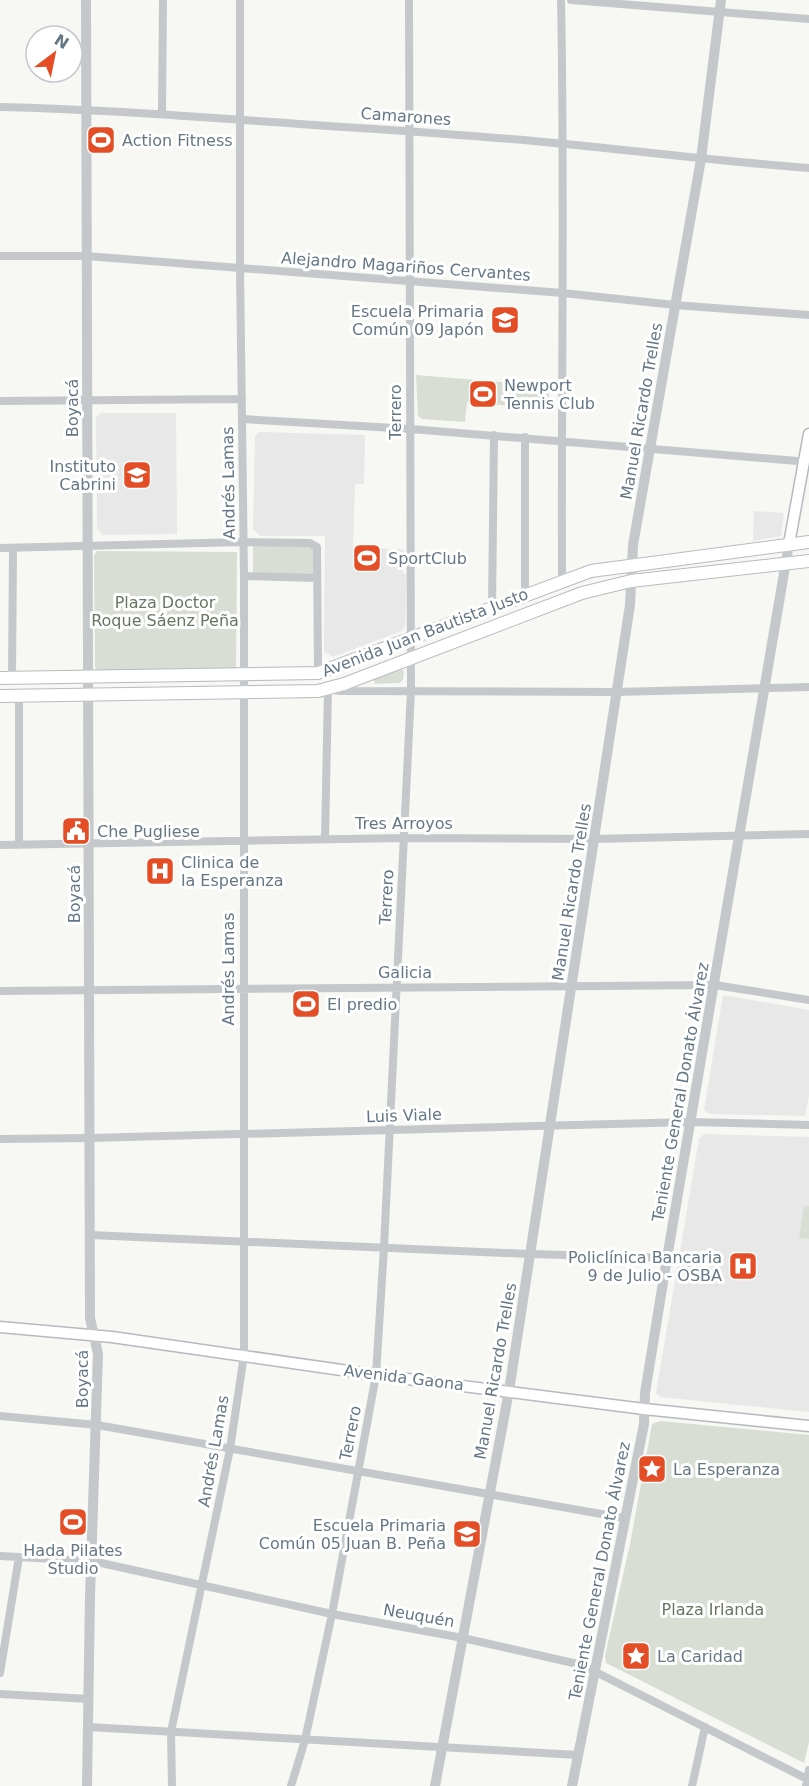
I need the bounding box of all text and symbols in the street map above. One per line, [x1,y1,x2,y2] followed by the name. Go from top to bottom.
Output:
[24,24,84,84] north arrow
[51,30,72,53] text: N
[360,104,452,129] street label: Camarones
[85,124,117,156] sports icon: Action Fitness
[122,131,233,150] place label: Action Fitness
[280,248,531,285] street label: Alejandro Magariños Cervantes
[351,302,484,339] place label: Escuela Primaria Común 09 Japón
[489,304,521,336] school or university icon: Escuela Primaria Común 09 Japón
[617,321,666,501] street label: Manuel Ricardo Trelles
[503,376,595,413] place label: Newport Tennis Club
[467,378,499,410] sports icon: Newport Tennis Club
[63,379,82,437] street label: Boyacá
[386,384,405,441] street label: Terrero
[218,426,239,540] street label: Andrés Lamas
[50,457,116,494] place label: Instituto Cabrini
[121,459,153,491] school or university icon: Instituto Cabrini
[351,542,383,574] sports icon: SportClub
[388,549,467,568] place label: SportClub
[319,584,531,681] street label: Avenida Juan Bautista Justo
[91,593,239,630] park label: Plaza Doctor Roque Sáenz Peña
[548,802,595,982] street label: Manuel Ricardo Trelles
[354,814,453,833] street label: Tres Arroyos
[60,815,92,847] public building icon: Che Pugliese
[97,822,200,841] place label: Che Pugliese
[181,853,284,890] place label: Clinica de la Esperanza
[144,855,176,887] hospital icon: Clinica de la Esperanza
[65,865,84,923] street label: Boyacá
[376,869,397,926] street label: Terrero
[219,912,238,1026] street label: Andrés Lamas
[648,961,713,1224] street label: Teniente General Donato Álvarez
[378,963,432,982] street label: Galicia
[290,988,322,1020] sports icon: El predio
[327,995,397,1014] place label: El predio
[366,1105,442,1126] street label: Luis Viale
[568,1248,722,1285] place label: Policlínica Bancaria 9 de Julio - OSBA
[727,1250,759,1282] hospital icon: Policlínica Bancaria 9 de Julio - OSBA
[471,1281,520,1461] street label: Manuel Ricardo Trelles
[73,1350,92,1408] street label: Boyacá
[343,1361,465,1394] street label: Avenida Gaona
[194,1394,233,1508] street label: Andrés Lamas
[336,1404,365,1463] street label: Terrero
[565,1440,634,1703] street label: Teniente General Donato Álvarez
[636,1453,668,1485] place icon: La Esperanza
[673,1460,780,1479] place label: La Esperanza
[57,1506,89,1538] sports icon: Hada Pilates Studio
[259,1516,446,1553] place label: Escuela Primaria Común 05 Juan B. Peña
[451,1518,483,1550] school or university icon: Escuela Primaria Común 05 Juan B. Peña
[23,1541,123,1578] place label: Hada Pilates Studio
[382,1600,456,1631] street label: Neuquén
[662,1600,764,1619] park label: Plaza Irlanda
[620,1640,652,1672] place icon: La Caridad
[657,1647,743,1666] place label: La Caridad

